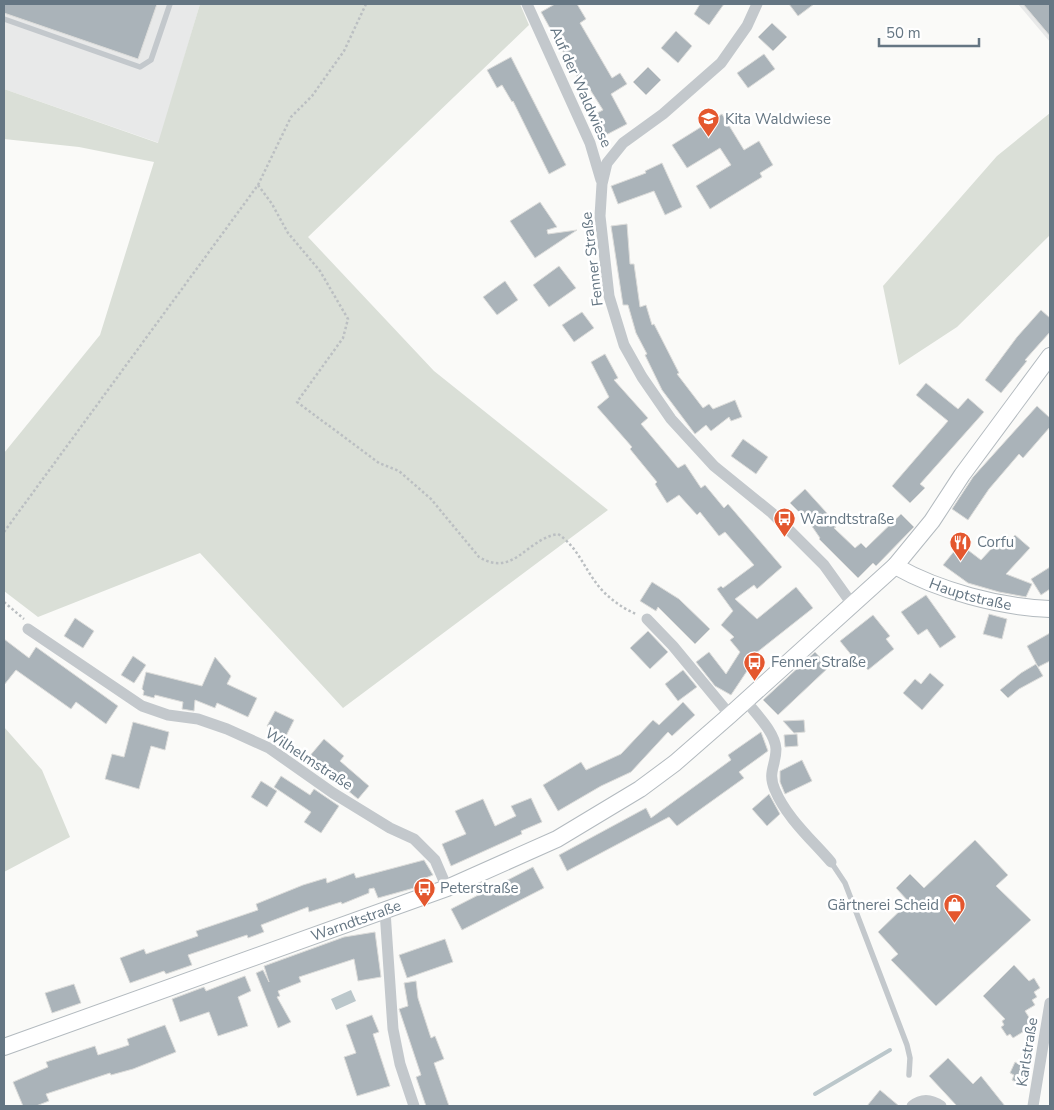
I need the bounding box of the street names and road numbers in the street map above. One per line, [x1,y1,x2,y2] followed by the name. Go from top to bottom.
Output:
[545,23,617,151] street label: Auf der Waldwiese
[576,211,608,307] street label: Fenner Straße
[926,573,1013,615] street label: Hauptstraße
[261,723,357,795] street label: Wilhelmstraße
[308,895,404,946] street label: Warndtstraße
[1012,1016,1042,1088] street label: Karlstraße

